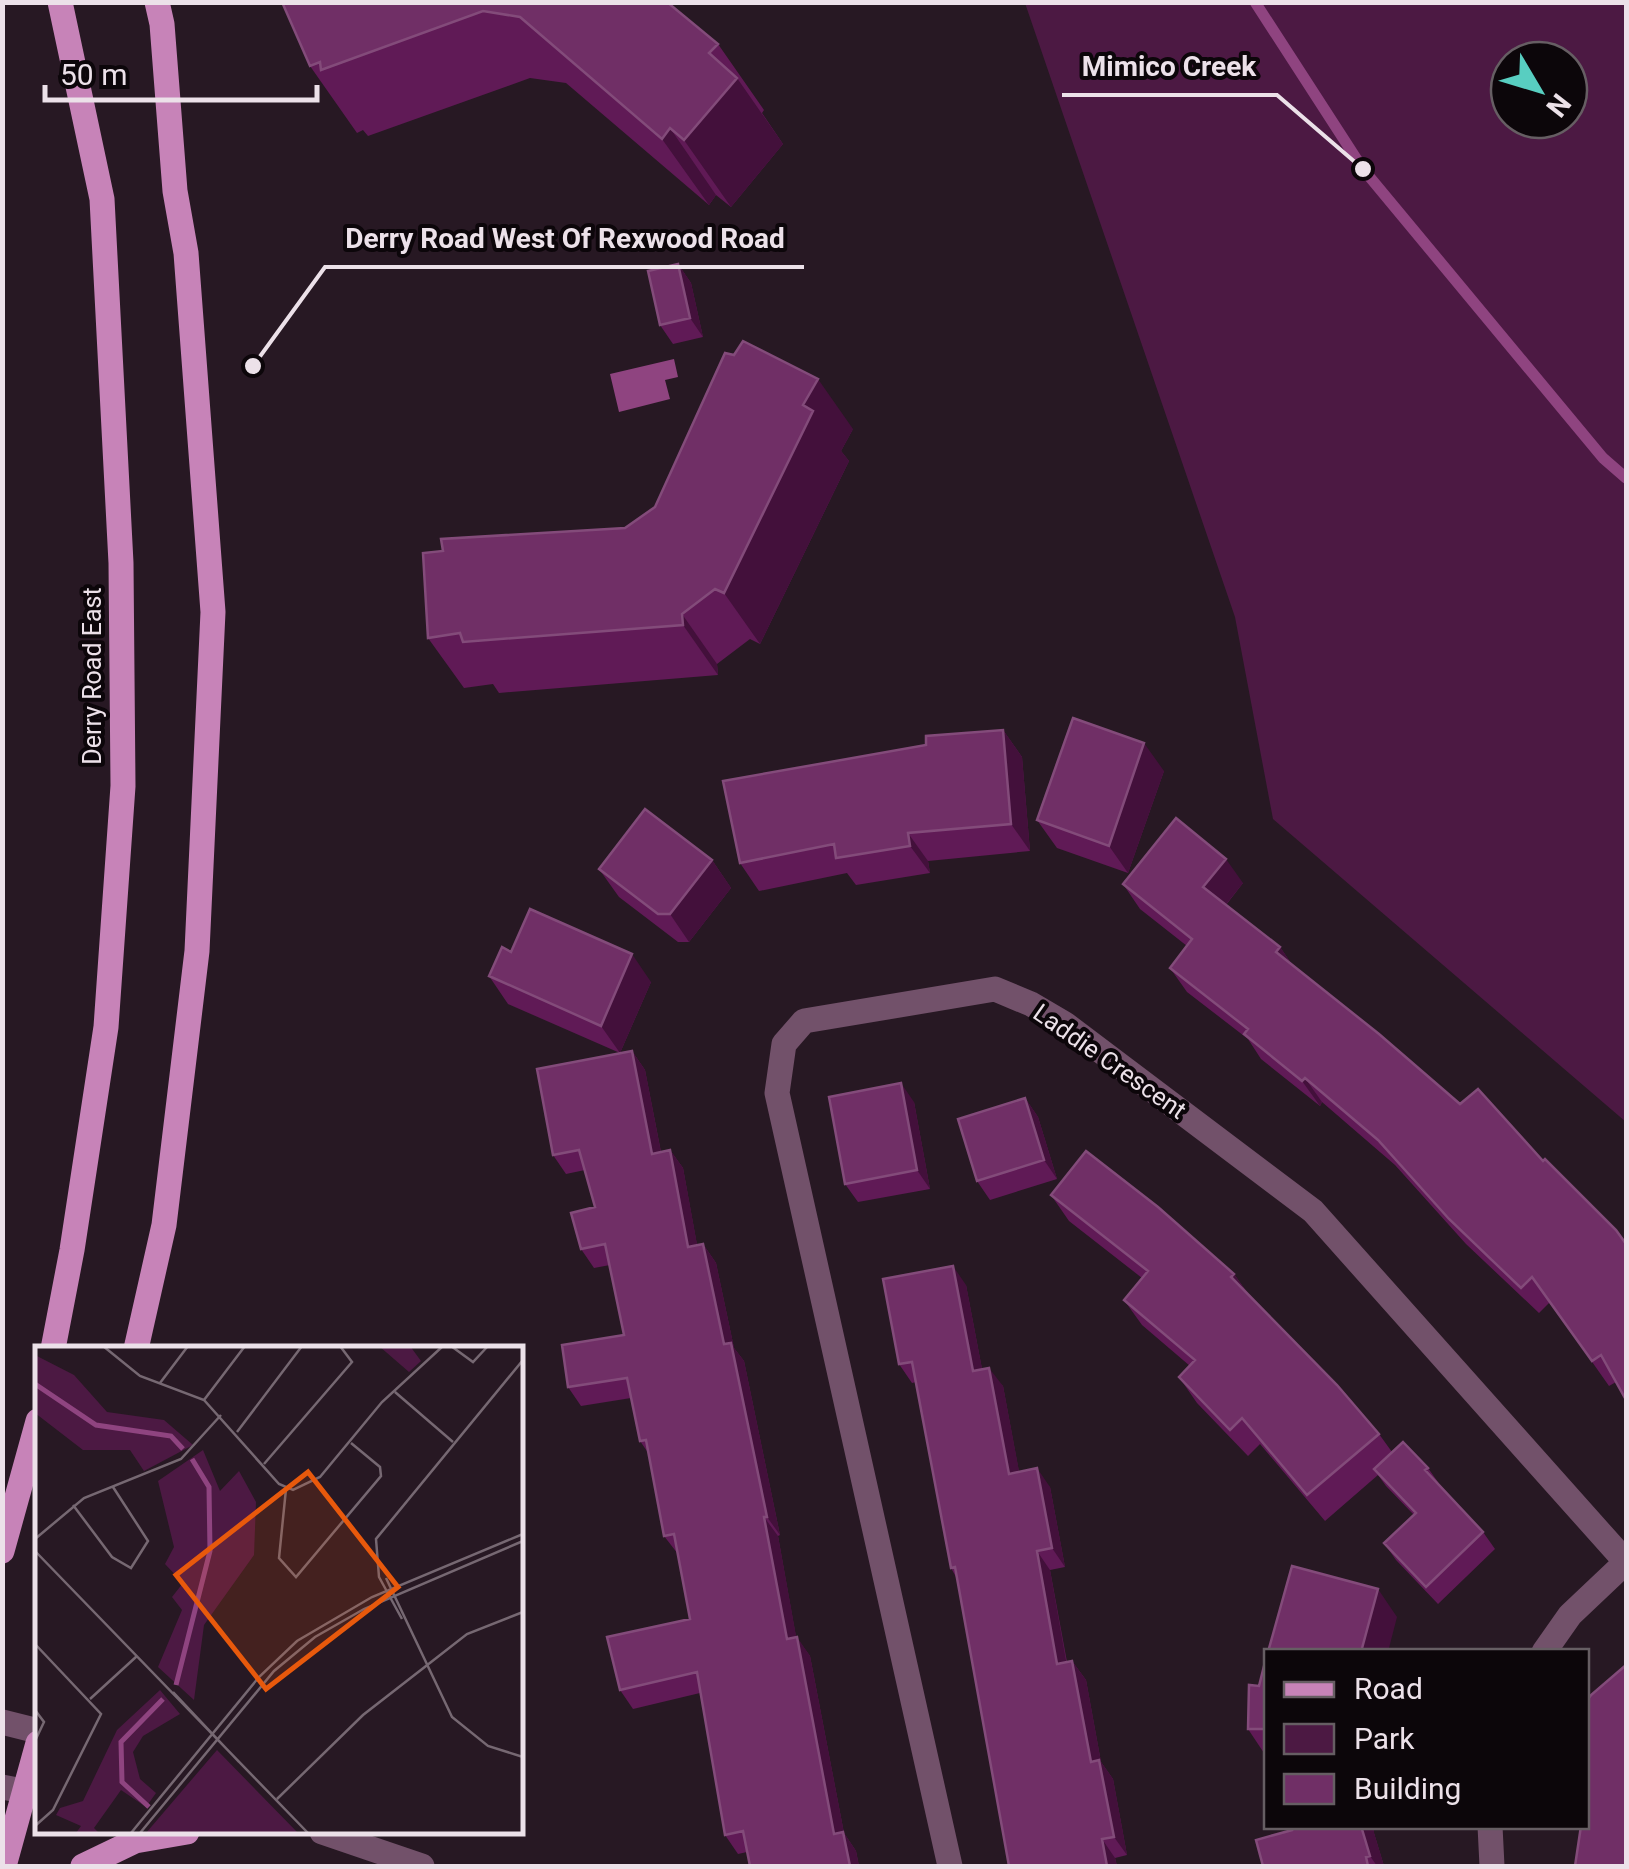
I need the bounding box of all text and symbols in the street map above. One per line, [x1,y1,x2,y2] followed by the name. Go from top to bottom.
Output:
[1062,37,1277,95] callout: Mimico Creek
[45,40,318,102] scale bar
[1489,40,1589,140] north arrow
[1082,50,1257,83] text: Mimico Creek
[60,57,127,92] text: 50 m
[1539,87,1577,123] text: N
[325,209,804,267] callout: Derry Road West Of Rexwood Road
[345,222,785,255] text: Derry Road West Of Rexwood Road
[78,587,107,765] street label: Derry Road East
[1028,998,1192,1125] street label: Laddie Crescent
[35,1346,522,1834] inset map
[1264,1649,1589,1829] legend
[1354,1671,1423,1706] text: Road
[1354,1721,1415,1756] text: Park
[1354,1771,1461,1806] text: Building

